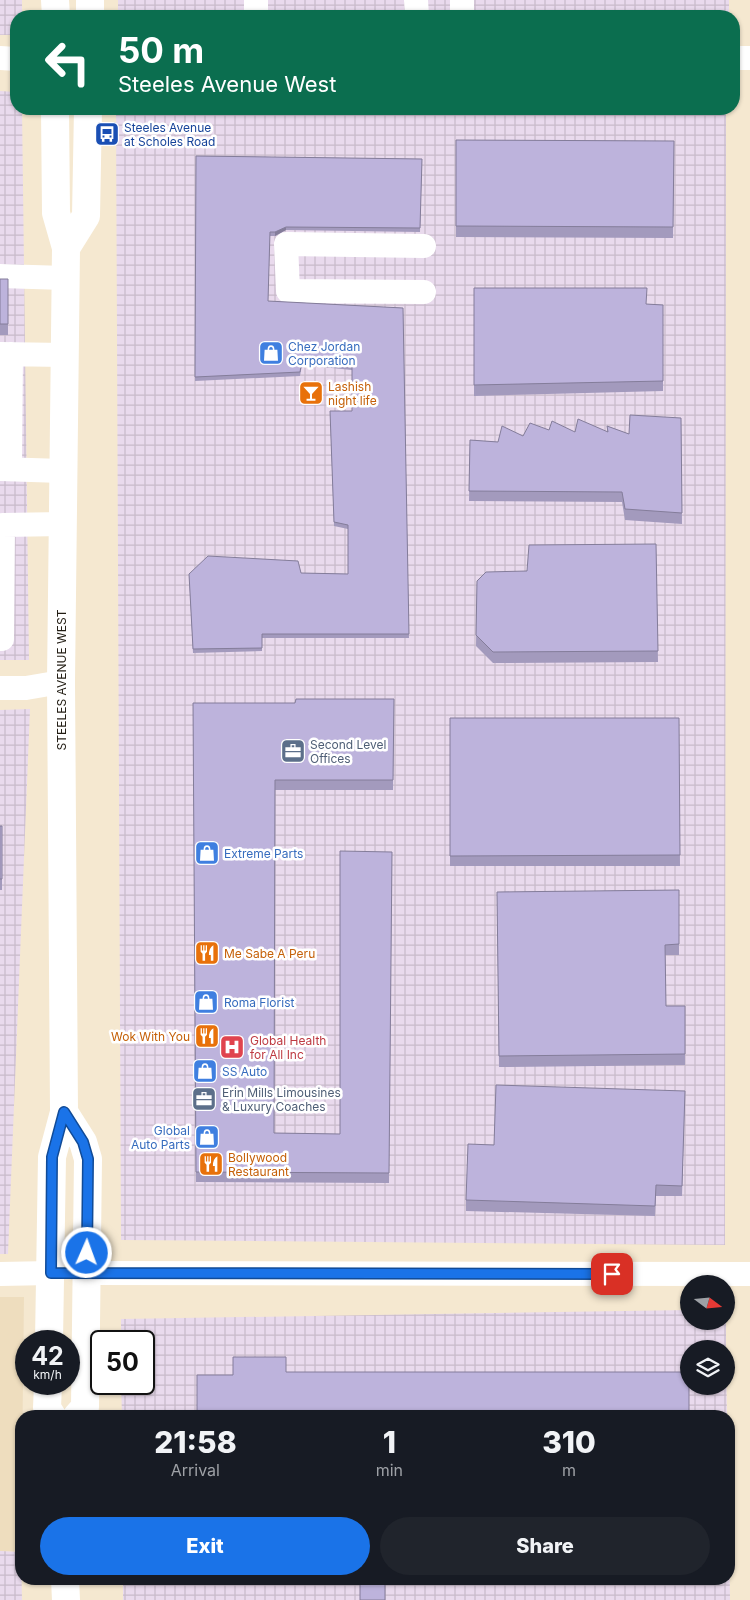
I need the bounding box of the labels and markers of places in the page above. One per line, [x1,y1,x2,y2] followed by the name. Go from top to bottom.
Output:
[124,120,215,149] place label: Steeles Avenue at Scholes Road
[94,121,120,147] bus stop icon: Steeles Avenue at Scholes Road
[288,339,360,368] place label: Chez Jordan Corporation
[258,340,284,366] shop icon: Chez Jordan Corporation
[328,379,377,408] place label: Lashish night life
[298,380,324,406] bar icon: Lashish night life
[310,737,387,766] place label: Second Level Offices
[280,738,306,764] office icon: Second Level Offices
[194,840,220,866] shop icon: Extreme Parts
[224,846,303,861] place label: Extreme Parts
[194,940,220,966] restaurant icon: Me Sabe A Peru
[224,946,315,961] place label: Me Sabe A Peru
[193,989,219,1015] shop icon: Roma Florist
[224,995,294,1010] place label: Roma Florist
[194,1023,220,1049] restaurant icon: Wok With You
[111,1029,190,1044] place label: Wok With You
[250,1033,326,1062] place label: Global Health for All Inc
[219,1034,245,1060] hospital icon: Global Health for All Inc
[192,1058,218,1084] shop icon: SS Auto
[222,1064,267,1079] place label: SS Auto
[222,1085,341,1114] place label: Erin Mills Limousines & Luxury Coaches
[191,1086,217,1112] office icon: Erin Mills Limousines & Luxury Coaches
[131,1123,190,1152] place label: Global Auto Parts
[194,1124,220,1150] shop icon: Global Auto Parts
[228,1150,289,1179] place label: Bollywood Restaurant
[198,1151,224,1177] restaurant icon: Bollywood Restaurant
[591,1253,633,1295] pin

